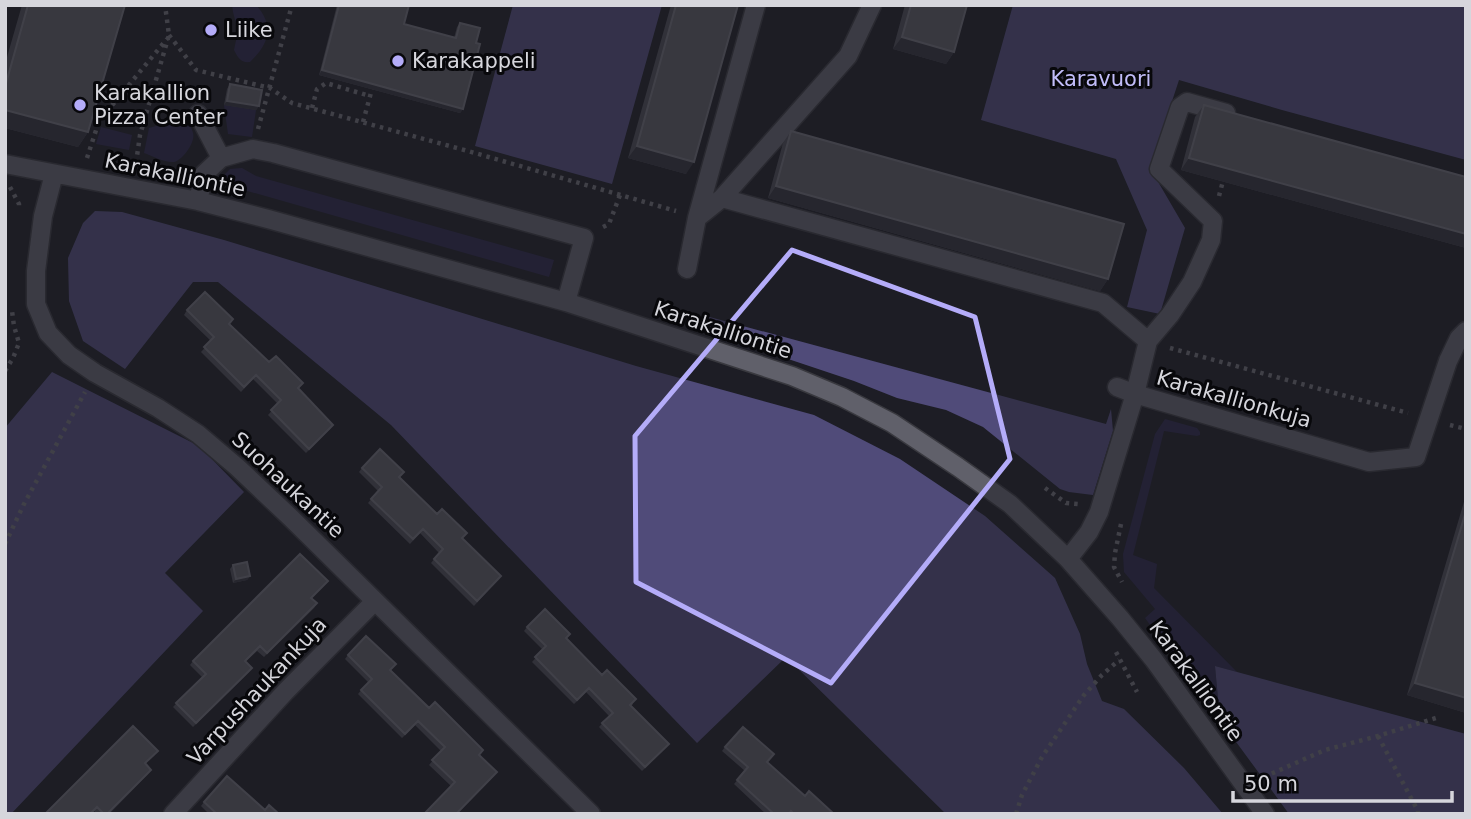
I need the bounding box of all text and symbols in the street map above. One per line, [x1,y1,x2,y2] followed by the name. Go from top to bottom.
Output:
[225,18,273,42] place label: Liike
[203,22,219,38] marker: Liike
[412,49,536,73] place label: Karakappeli
[390,53,406,69] marker: Karakappeli
[1051,67,1151,91] park label: Karavuori
[94,81,225,129] place label: Karakallion Pizza Center
[72,97,88,113] marker: Karakallion Pizza Center
[103,148,247,202] street label: Karakalliontie
[651,296,795,364] street label: Karakalliontie
[1154,365,1314,433] street label: Karakallionkuja
[227,427,349,543] street label: Suohaukantie
[182,612,332,770] street label: Varpushaukankuja
[1144,616,1248,746] street label: Karakalliontie
[1233,760,1452,804] scale bar
[1244,772,1298,796] text: 50 m

